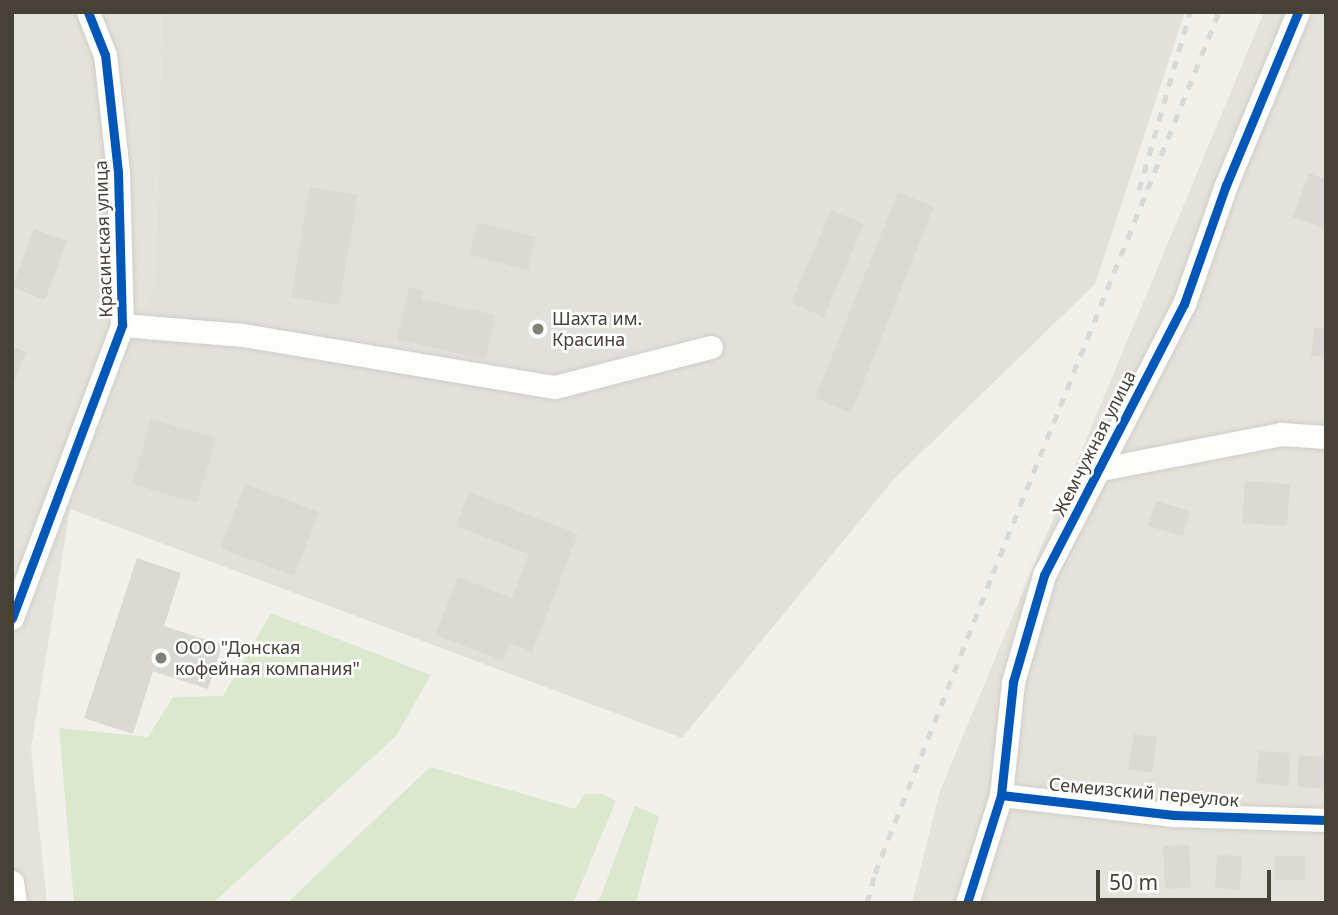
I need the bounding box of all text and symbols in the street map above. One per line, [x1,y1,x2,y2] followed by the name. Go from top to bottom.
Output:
[89,160,117,318] street label: Красинская улица
[552,308,642,350] place label: Шахта им. Красина
[530,321,546,337] marker: Шахта им. Красина
[1048,367,1140,519] street label: Жемчужная улица
[175,637,360,680] place label: ООО "Донская кофейная компания"
[153,650,169,666] marker: ООО "Донская кофейная компания"
[1048,773,1240,811] street label: Семеизский переулок
[1100,856,1275,900] scale bar
[1109,868,1158,896] text: 50 m

